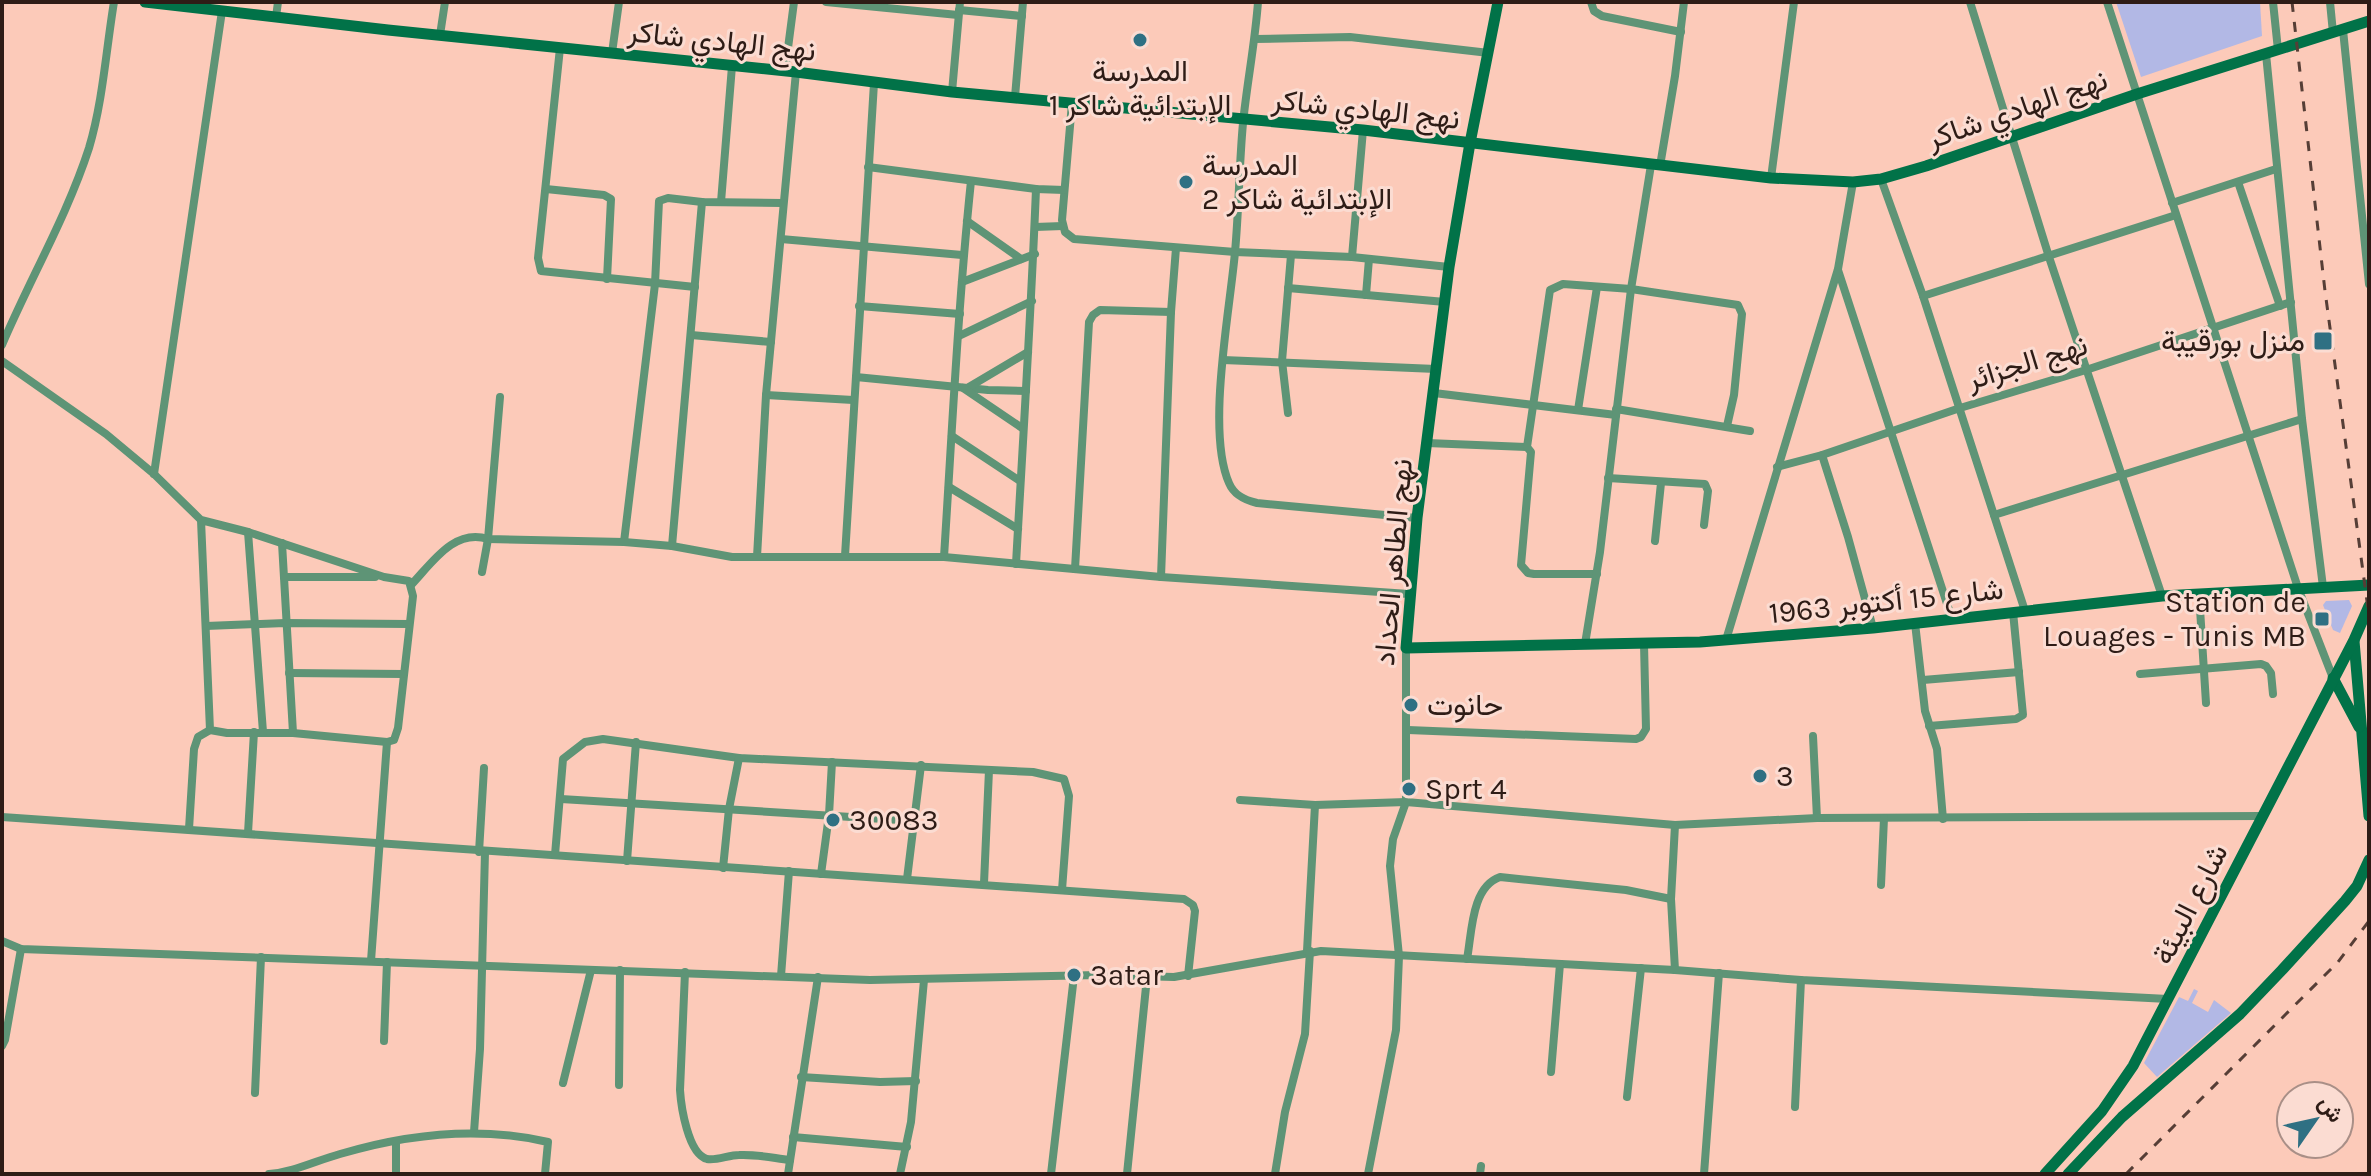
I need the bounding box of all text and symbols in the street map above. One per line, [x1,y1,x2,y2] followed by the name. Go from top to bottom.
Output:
[625,13,818,75] street label: نهج الهادي شاكر
[1131,31,1149,49] marker: المدرسة الإبتدائية شاكر 1
[1049,53,1231,124] place label: المدرسة الإبتدائية شاكر 1
[1921,61,2114,163] street label: نهج الهادي شاكر
[1269,81,1462,143] street label: نهج الهادي شاكر
[1202,147,1392,218] place label: المدرسة الإبتدائية شاكر 2
[1177,173,1195,191] marker: المدرسة الإبتدائية شاكر 2
[2161,323,2305,359] place label: منزل بورقيبة
[1961,327,2092,400] street label: نهج الجزائر
[2312,330,2334,352] marker: منزل بورقيبة
[1366,457,1422,667] street label: نهج الطاهر الحداد
[1767,571,2005,633] street label: شارع 15 أكتوبر 1963
[2043,584,2306,654] place label: Station de Louages - Tunis MB
[2313,610,2331,628] marker: Station de Louages - Tunis MB
[1427,687,1503,723] place label: حانوت
[1402,696,1420,714] marker: حانوت
[1776,758,1794,794] place label: 3
[1751,767,1769,785] marker: 3
[1425,771,1507,807] place label: Sprt 4
[1400,780,1418,798] marker: Sprt 4
[849,802,938,838] place label: 30083
[824,811,842,829] marker: 30083
[2144,838,2237,971] street label: شارع البيئة
[1090,957,1163,993] place label: 3atar
[1065,966,1083,984] marker: 3atar
[2275,1080,2355,1160] north arrow
[2313,1091,2349,1128] text: ش

